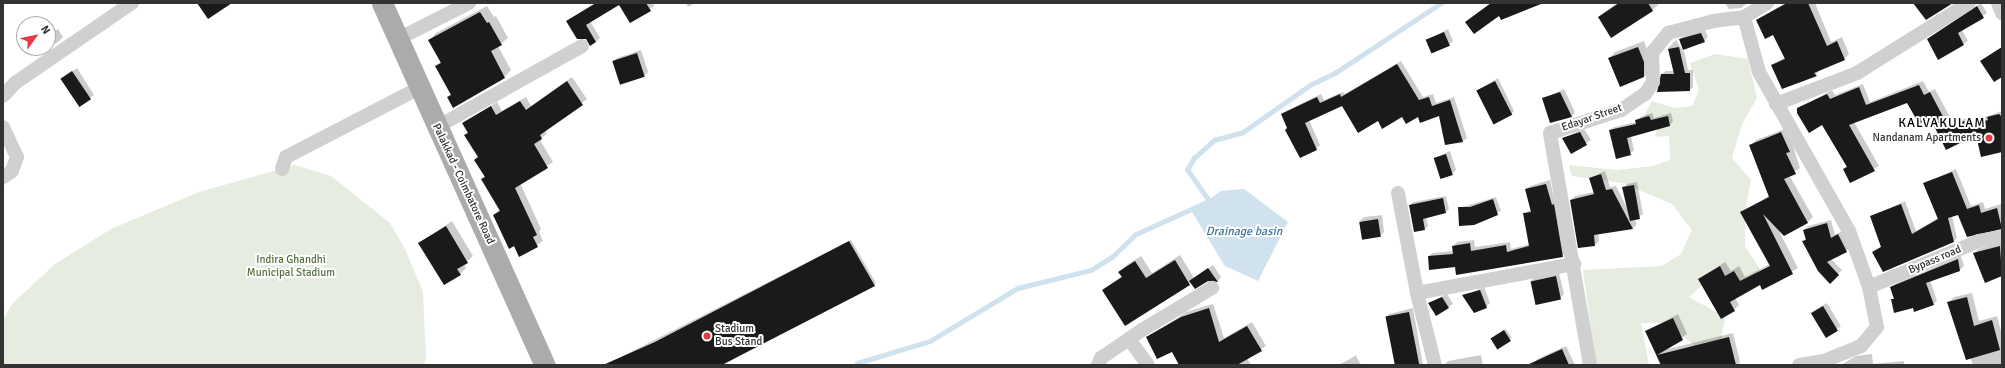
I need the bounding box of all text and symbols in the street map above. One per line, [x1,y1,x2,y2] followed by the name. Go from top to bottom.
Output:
[16,16,56,56] north arrow
[38,23,53,36] text: N
[1560,101,1624,135] street label: Edayar Street
[1898,115,1986,131] district label: KALVAKULAM
[429,122,497,246] street label: Palakkad - Coimbatore Road
[1873,131,1981,145] place label: Nandanam Apartments
[1984,133,1994,143] marker: Nandanam Apartments
[1206,225,1282,239] water label: Drainage basin
[1907,243,1963,277] street label: Bypass road
[247,254,335,280] park label: Indira Ghandhi Municipal Stadium
[715,323,762,349] place label: Stadium Bus Stand
[702,331,712,341] marker: Stadium Bus Stand

